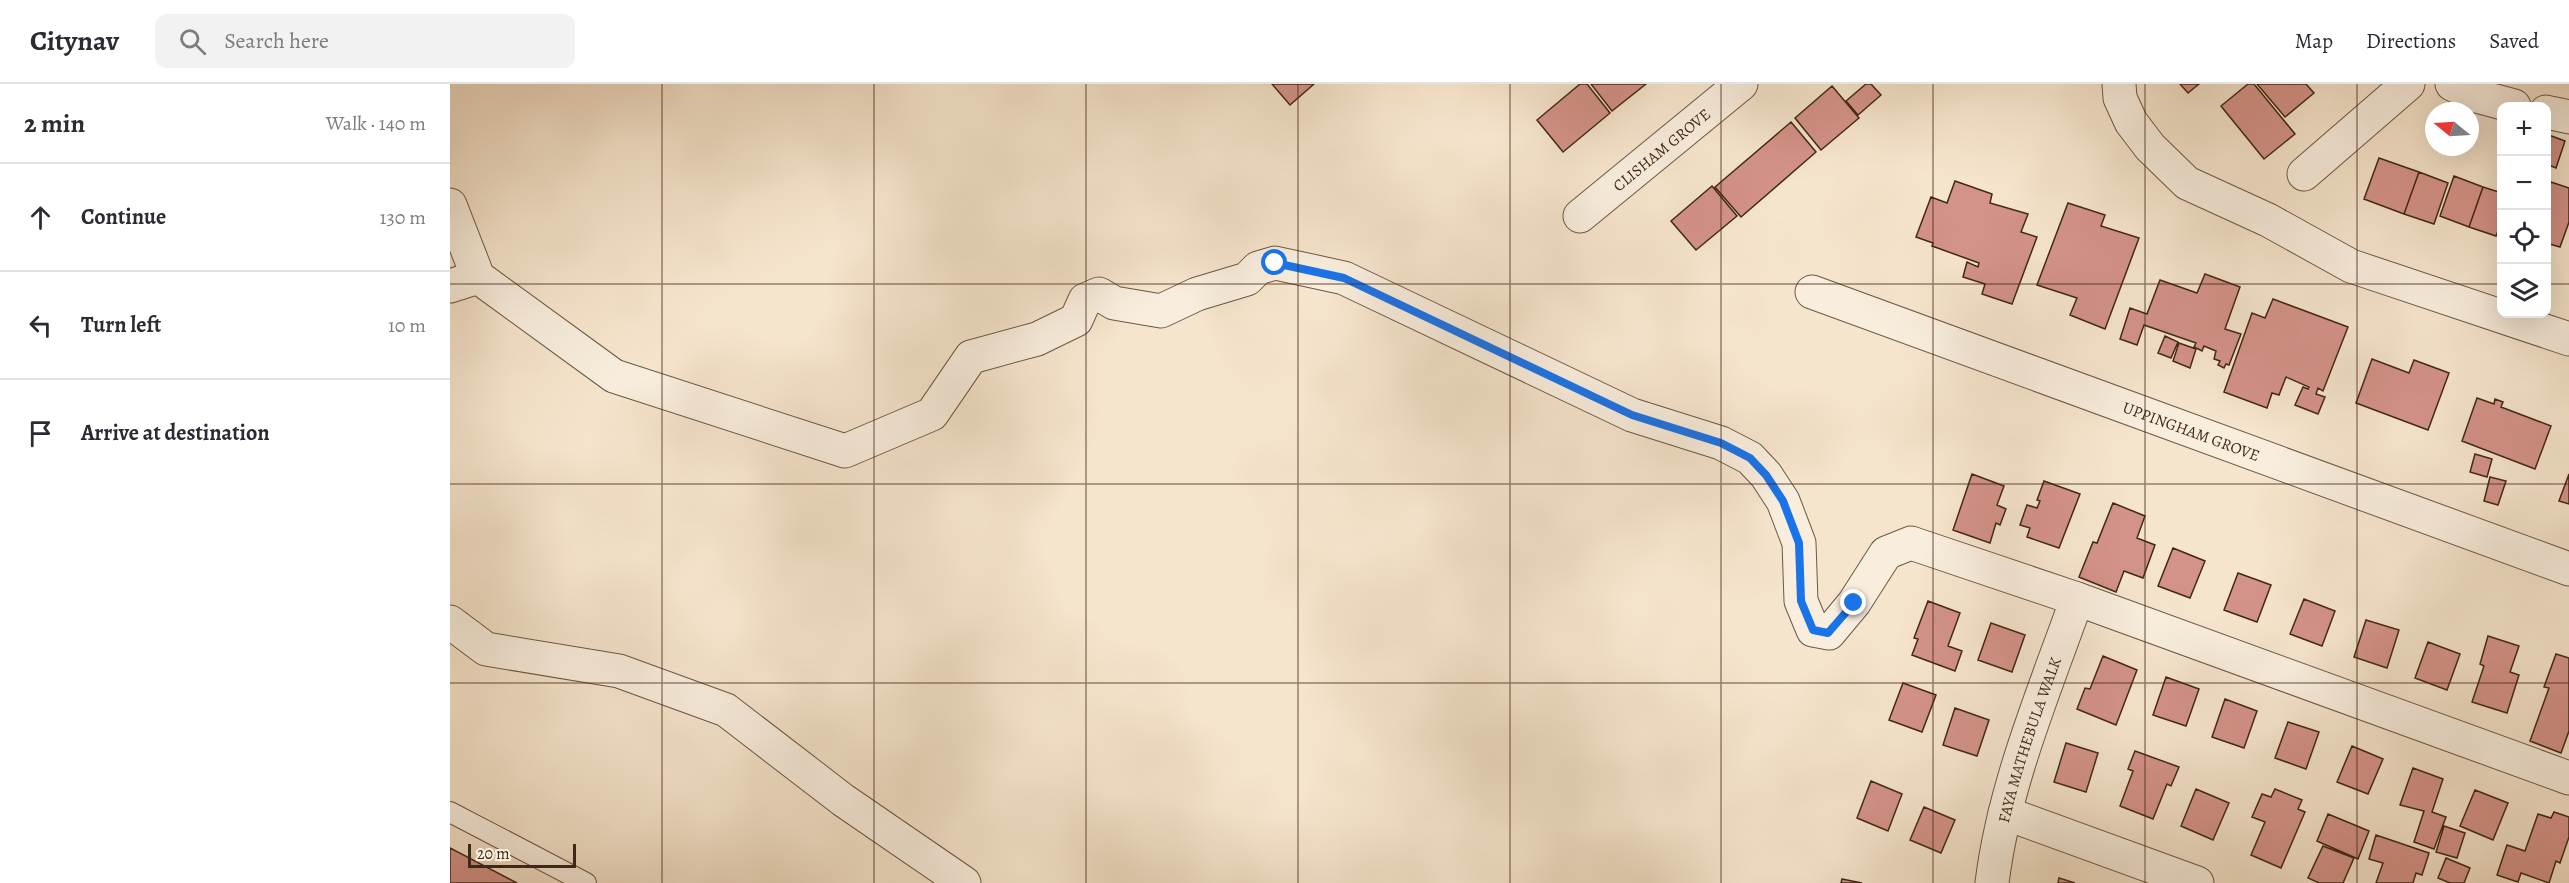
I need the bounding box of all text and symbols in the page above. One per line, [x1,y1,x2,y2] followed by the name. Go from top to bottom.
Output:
[155,14,575,68] search box
[30,22,119,60] text: Citynav
[176,25,209,58] icon: search
[224,26,329,56] text: Search here
[2295,27,2333,55] text: Map
[2366,27,2456,55] text: Directions
[2489,27,2539,55] text: Saved
[2425,102,2479,156] north arrow
[2497,102,2551,318] map controls
[2497,102,2551,156] button: +
[1608,104,1715,197] street label: CLISHAM GROVE
[24,106,85,141] text: 2 min
[326,110,426,137] text: Walk · 140 m
[2497,156,2551,210] button: −
[24,201,57,234] icon: ahead
[81,202,166,232] text: Continue
[380,204,426,231] text: 130 m
[2497,210,2551,264] button: locate
[1261,249,1287,275] route start
[2497,264,2551,318] button: layers
[24,309,57,342] icon: left
[81,310,161,340] text: Turn left
[388,312,426,339] text: 10 m
[2119,397,2263,467] street label: UPPINGHAM GROVE
[24,417,57,450] icon: arrive
[81,418,270,448] text: Arrive at destination
[1840,589,1866,615] route end
[1993,654,2067,825] street label: FAYA MATHEBULA WALK
[468,841,576,868] scale bar
[477,843,510,865] text: 20 m

